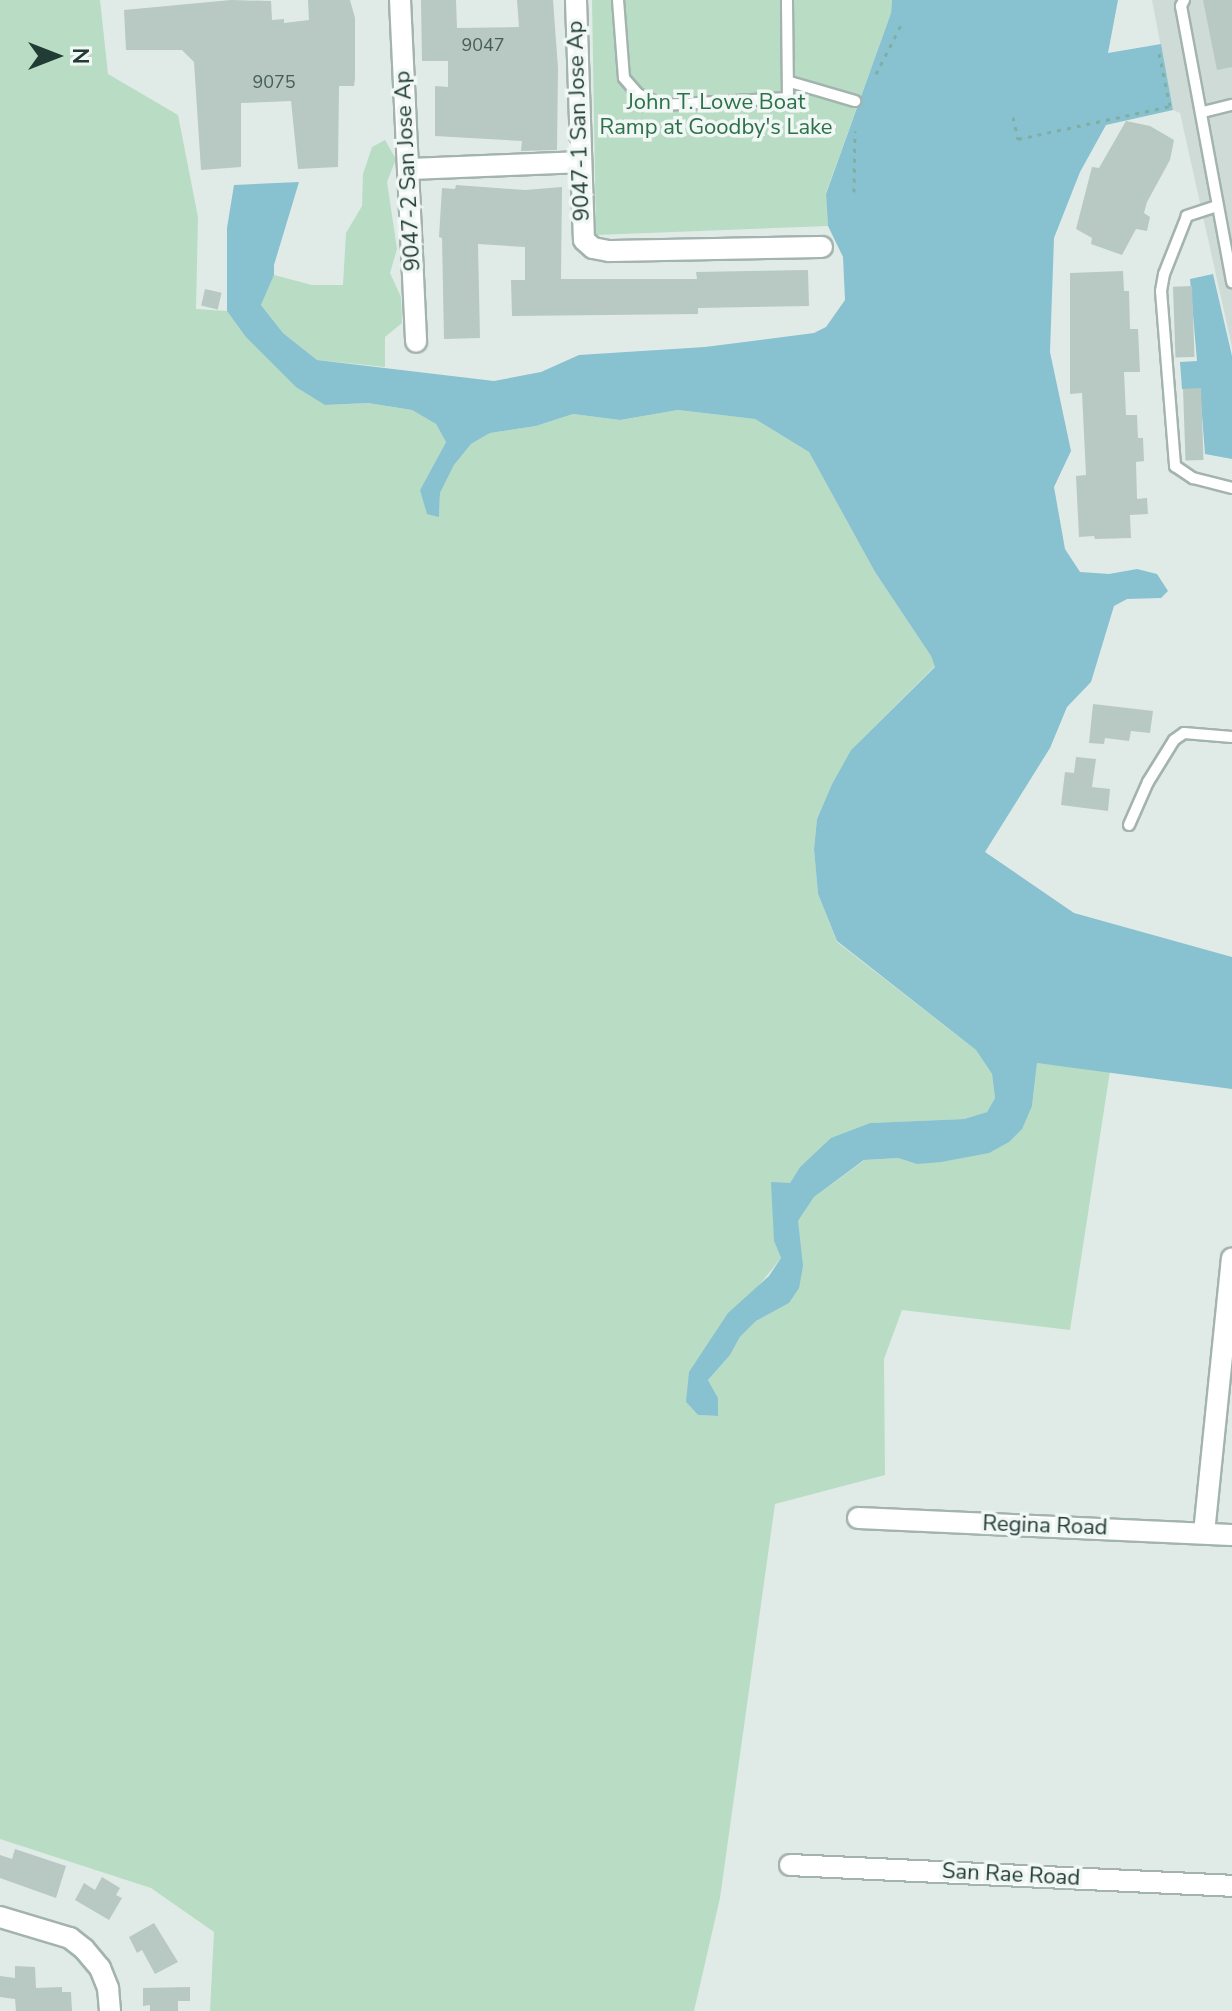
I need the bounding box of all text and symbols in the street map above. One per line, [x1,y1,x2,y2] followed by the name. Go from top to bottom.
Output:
[16,16,96,96] north arrow
[562,20,596,222] street label: 9047-1 San Jose Ap
[461,34,505,56] house number: 9047
[65,48,95,64] text: N
[390,70,426,272] street label: 9047-2 San Jose Ap
[252,71,296,93] house number: 9075
[599,89,833,140] park label: John T. Lowe Boat Ramp at Goodby's Lake
[982,1511,1108,1541] street label: Regina Road
[941,1858,1081,1892] street label: San Rae Road

